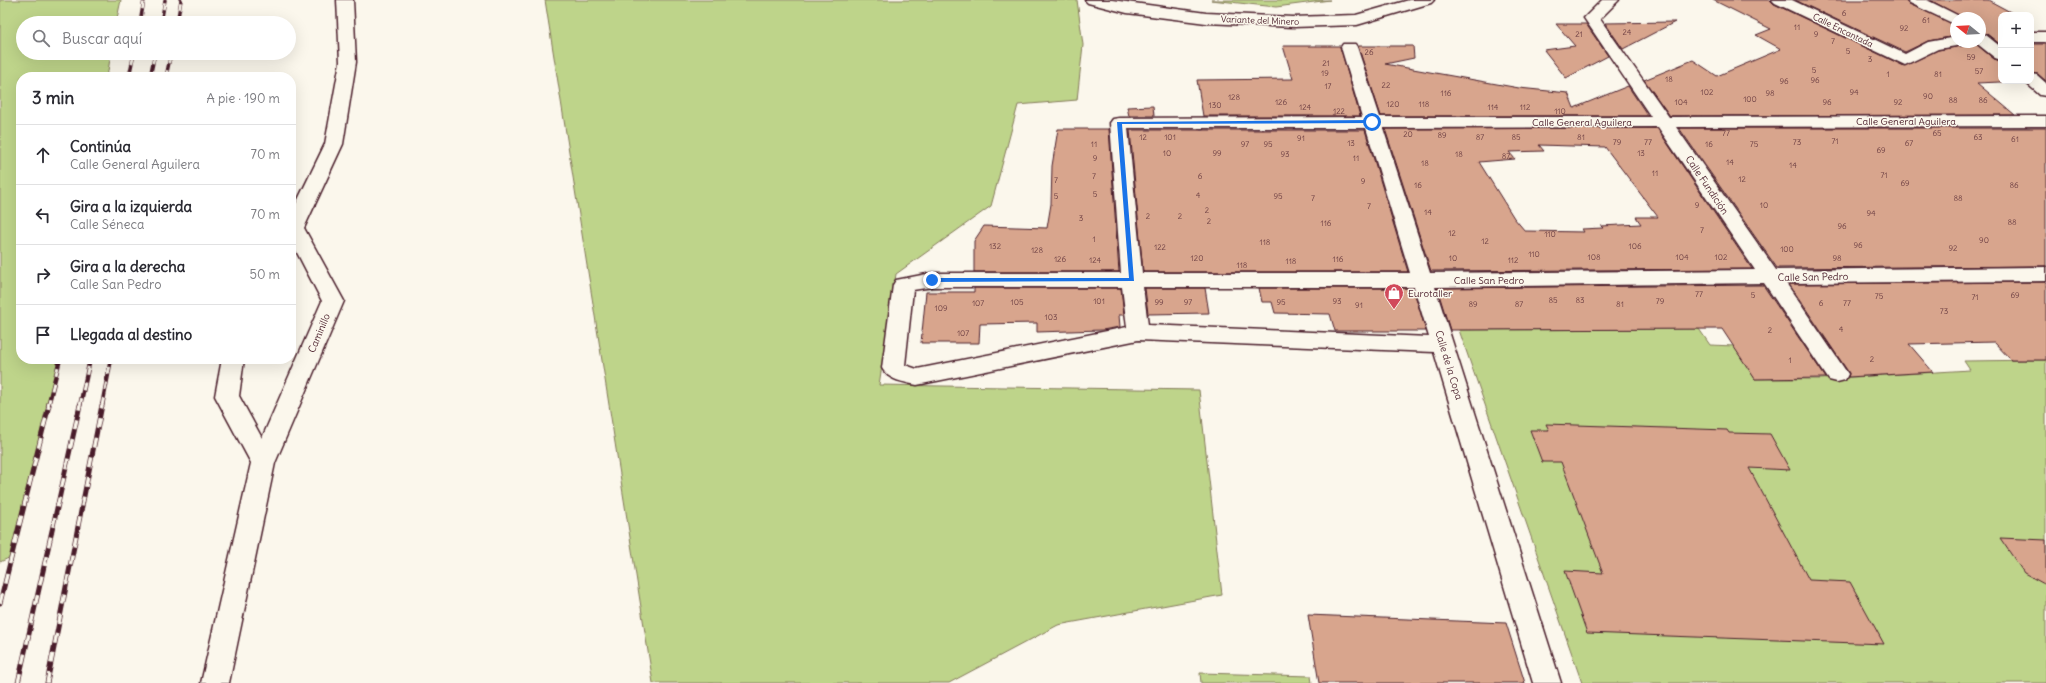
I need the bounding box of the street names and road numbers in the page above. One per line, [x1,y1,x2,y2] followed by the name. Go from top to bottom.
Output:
[1811,11,1875,49] street label: Calle Encantada
[1221,13,1299,27] street label: Variante del Minero
[1856,115,1956,128] street label: Calle General Aguilera
[1532,116,1632,129] street label: Calle General Aguilera
[1683,153,1732,217] street label: Calle Fundición
[1778,270,1849,284] street label: Calle San Pedro
[1454,274,1525,287] street label: Calle San Pedro
[305,311,333,355] street label: Caminillo
[1432,329,1466,402] street label: Calle de la Copa

